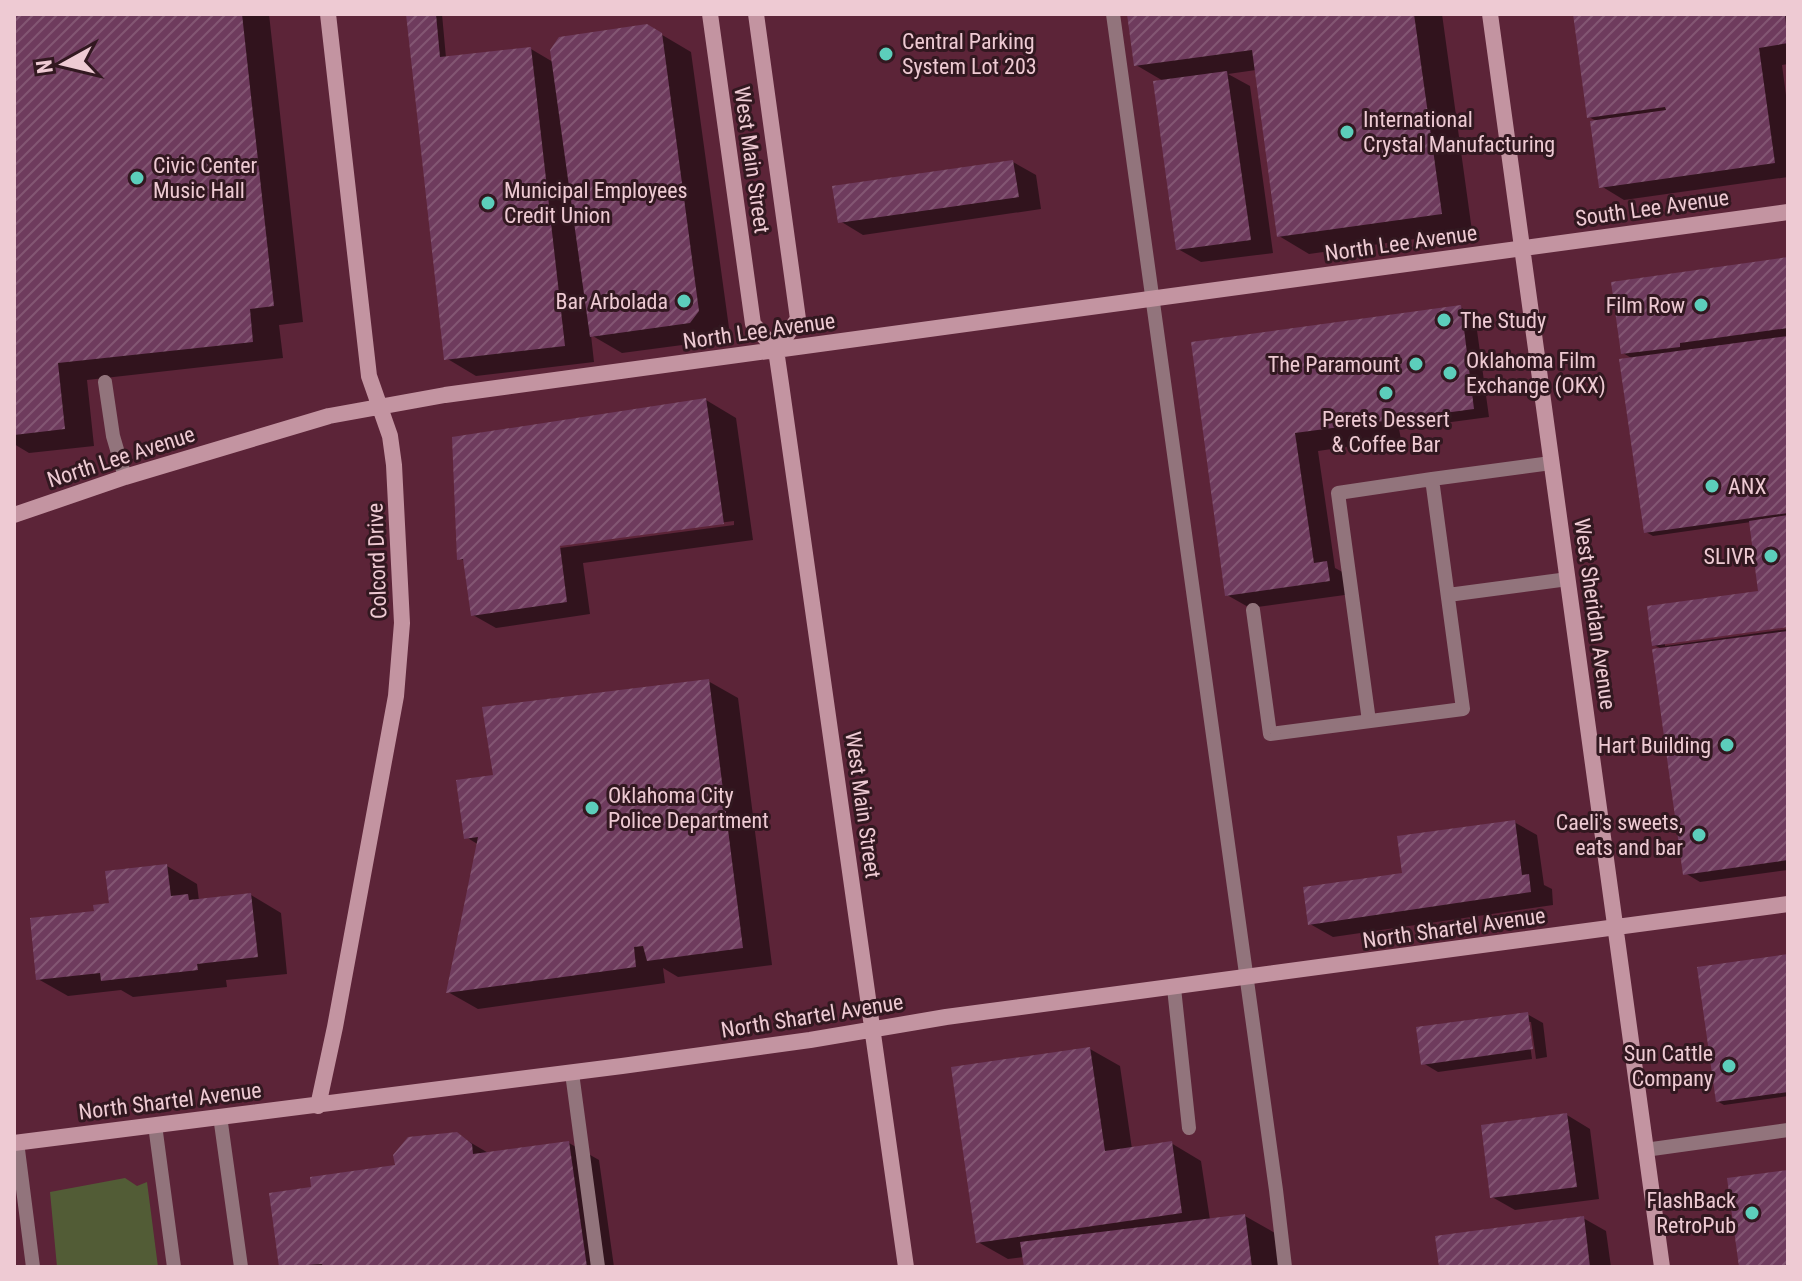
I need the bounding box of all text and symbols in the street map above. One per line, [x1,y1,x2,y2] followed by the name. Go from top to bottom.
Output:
[24,24,104,104] north arrow
[902,29,1037,79] place label: Central Parking System Lot 203
[877,45,895,63] marker: Central Parking System Lot 203
[31,58,58,75] text: N
[729,85,775,235] street label: West Main Street
[1363,107,1555,157] place label: International Crystal Manufacturing
[1338,123,1356,141] marker: International Crystal Manufacturing
[153,153,257,203] place label: Civic Center Music Hall
[128,169,146,187] marker: Civic Center Music Hall
[504,178,688,228] place label: Municipal Employees Credit Union
[1574,185,1730,231] street label: South Lee Avenue
[479,194,497,212] marker: Municipal Employees Credit Union
[1323,220,1479,266] street label: North Lee Avenue
[555,289,668,314] place label: Bar Arbolada
[675,292,693,310] marker: Bar Arbolada
[1606,293,1685,318] place label: Film Row
[1692,296,1710,314] marker: Film Row
[681,308,837,354] street label: North Lee Avenue
[1460,308,1546,333] place label: The Study
[1435,311,1453,329] marker: The Study
[1466,348,1606,399] place label: Oklahoma Film Exchange (OKX)
[1268,352,1400,377] place label: The Paramount
[1407,355,1425,373] marker: The Paramount
[1441,364,1459,382] marker: Oklahoma Film Exchange (OKX)
[1377,384,1395,402] marker: Perets Dessert & Coffee Bar
[1322,407,1450,457] place label: Perets Dessert & Coffee Bar
[44,421,198,493] street label: North Lee Avenue
[1728,474,1767,499] place label: ANX
[1703,477,1721,495] marker: ANX
[362,503,392,619] street label: Colcord Drive
[1569,517,1621,711] street label: West Sheridan Avenue
[1704,544,1755,569] place label: SLIVR
[1762,547,1780,565] marker: SLIVR
[840,730,886,880] street label: West Main Street
[1598,733,1711,758] place label: Hart Building
[1718,736,1736,754] marker: Hart Building
[608,783,769,833] place label: Oklahoma City Police Department
[583,799,601,817] marker: Oklahoma City Police Department
[1556,810,1683,860] place label: Caeli's sweets, eats and bar
[1690,826,1708,844] marker: Caeli's sweets, eats and bar
[1361,903,1547,953] street label: North Shartel Avenue
[719,989,905,1043] street label: North Shartel Avenue
[1624,1041,1713,1091] place label: Sun Cattle Company
[1720,1057,1738,1075] marker: Sun Cattle Company
[77,1077,263,1125] street label: North Shartel Avenue
[1647,1188,1736,1238] place label: FlashBack RetroPub
[1743,1204,1761,1222] marker: FlashBack RetroPub

